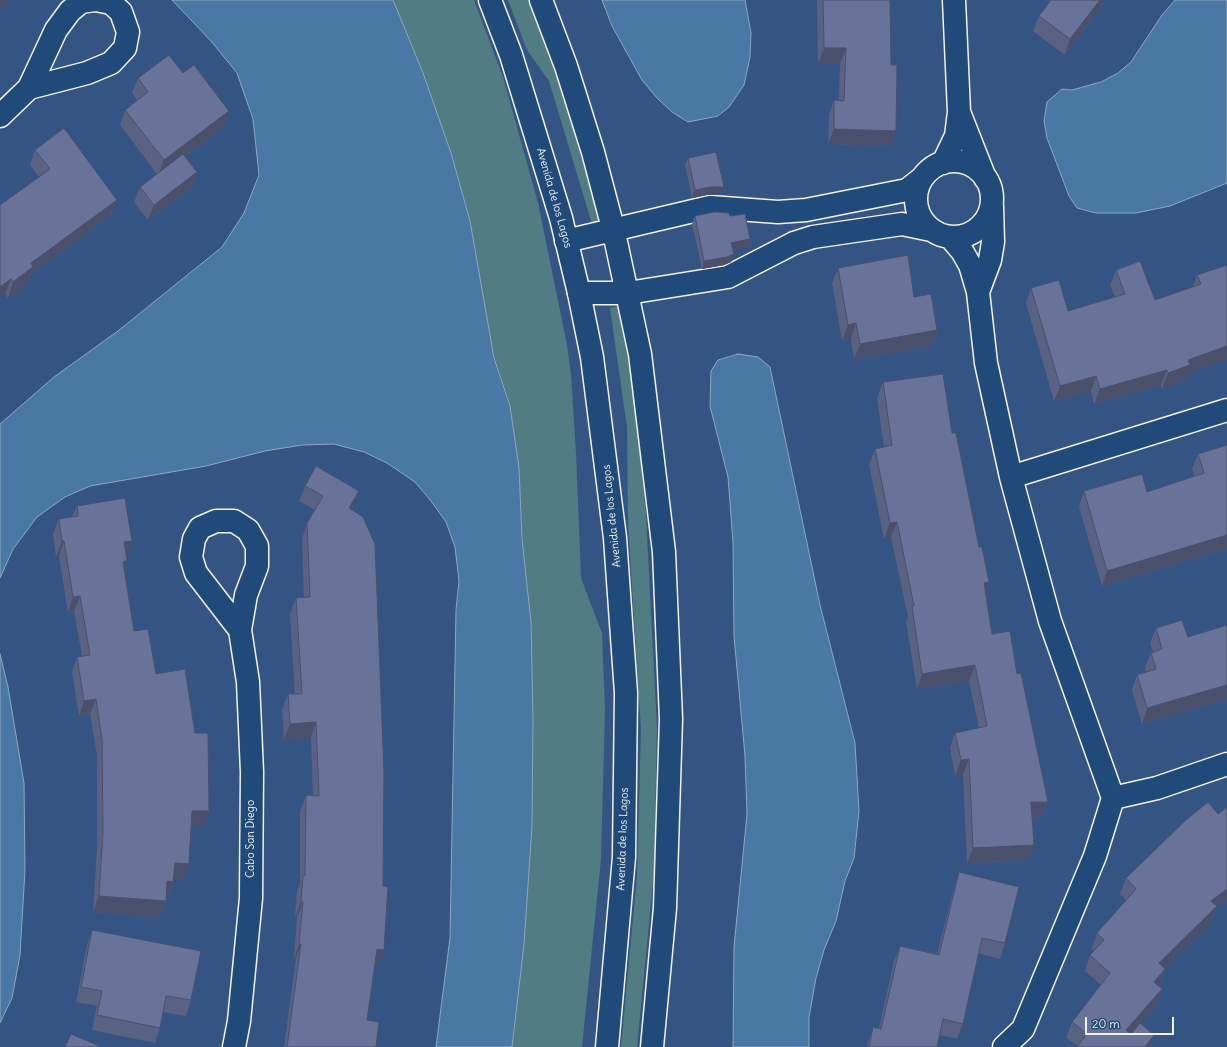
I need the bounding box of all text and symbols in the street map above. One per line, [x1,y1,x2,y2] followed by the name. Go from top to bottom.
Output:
[533,147,575,249] street label: Avenida de los Lagos
[600,464,624,568] street label: Avenida de los Lagos
[615,787,631,891] street label: Avenida de los Lagos
[244,800,258,878] street label: Cabo San Diego
[1087,1009,1176,1035] scale bar
[1092,1016,1120,1031] text: 20 m

